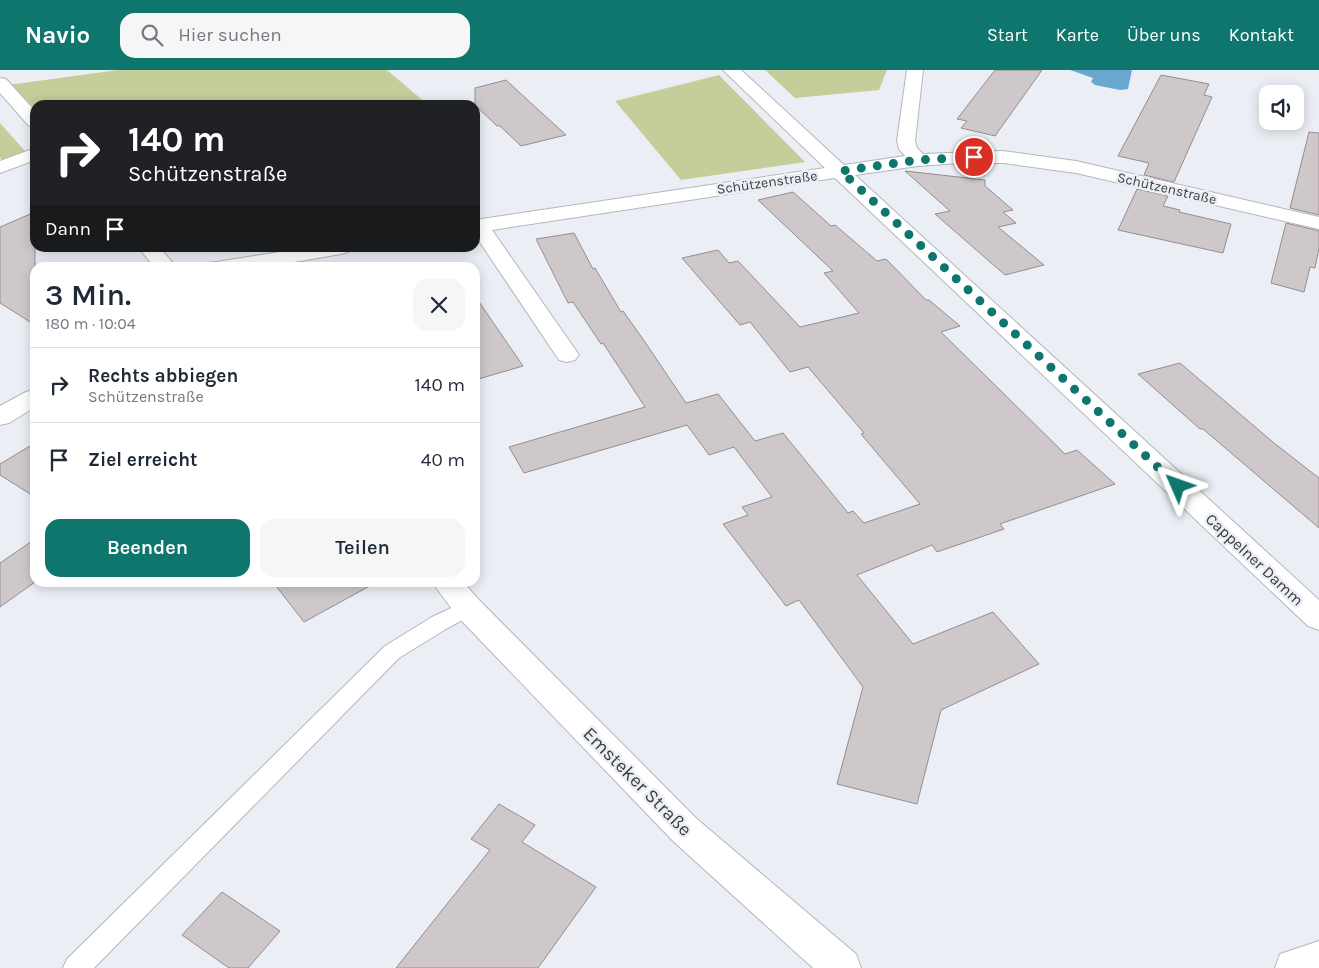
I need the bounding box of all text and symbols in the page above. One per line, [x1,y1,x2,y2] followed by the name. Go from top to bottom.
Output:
[120,13,470,58] search box
[25,21,90,49] text: Navio
[138,21,166,49] icon: search
[178,24,282,46] text: Hier suchen
[987,24,1028,46] text: Start
[1056,24,1099,46] text: Karte
[1127,24,1201,46] text: Über uns
[1229,24,1294,46] text: Kontakt
[1259,85,1304,130] map controls
[1259,85,1304,130] button: sound
[128,119,226,160] text: 140 m
[45,120,110,185] icon: right
[953,136,995,178] pin
[960,143,988,171] icon: arrive
[128,161,287,187] text: Schützenstraße
[716,167,818,198] street label: Schützenstraße
[1116,169,1218,208] street label: Schützenstraße
[101,215,129,243] icon: arrive
[45,218,91,240] text: Dann
[45,277,131,313] text: 3 Min.
[413,279,465,331] button: close
[45,314,136,333] text: 180 m · 10:04
[88,365,238,387] text: Rechts abbiegen
[45,371,73,399] icon: right
[415,374,465,396] text: 140 m
[88,387,204,406] text: Schützenstraße
[45,446,73,474] icon: arrive
[88,449,198,471] text: Ziel erreicht
[421,449,465,471] text: 40 m
[1151,459,1203,511] position arrow
[1202,509,1307,610] street label: Cappelner Damm
[45,519,250,577] button: Beenden
[260,519,465,577] button: Teilen
[578,723,696,841] street label: Emsteker Straße

